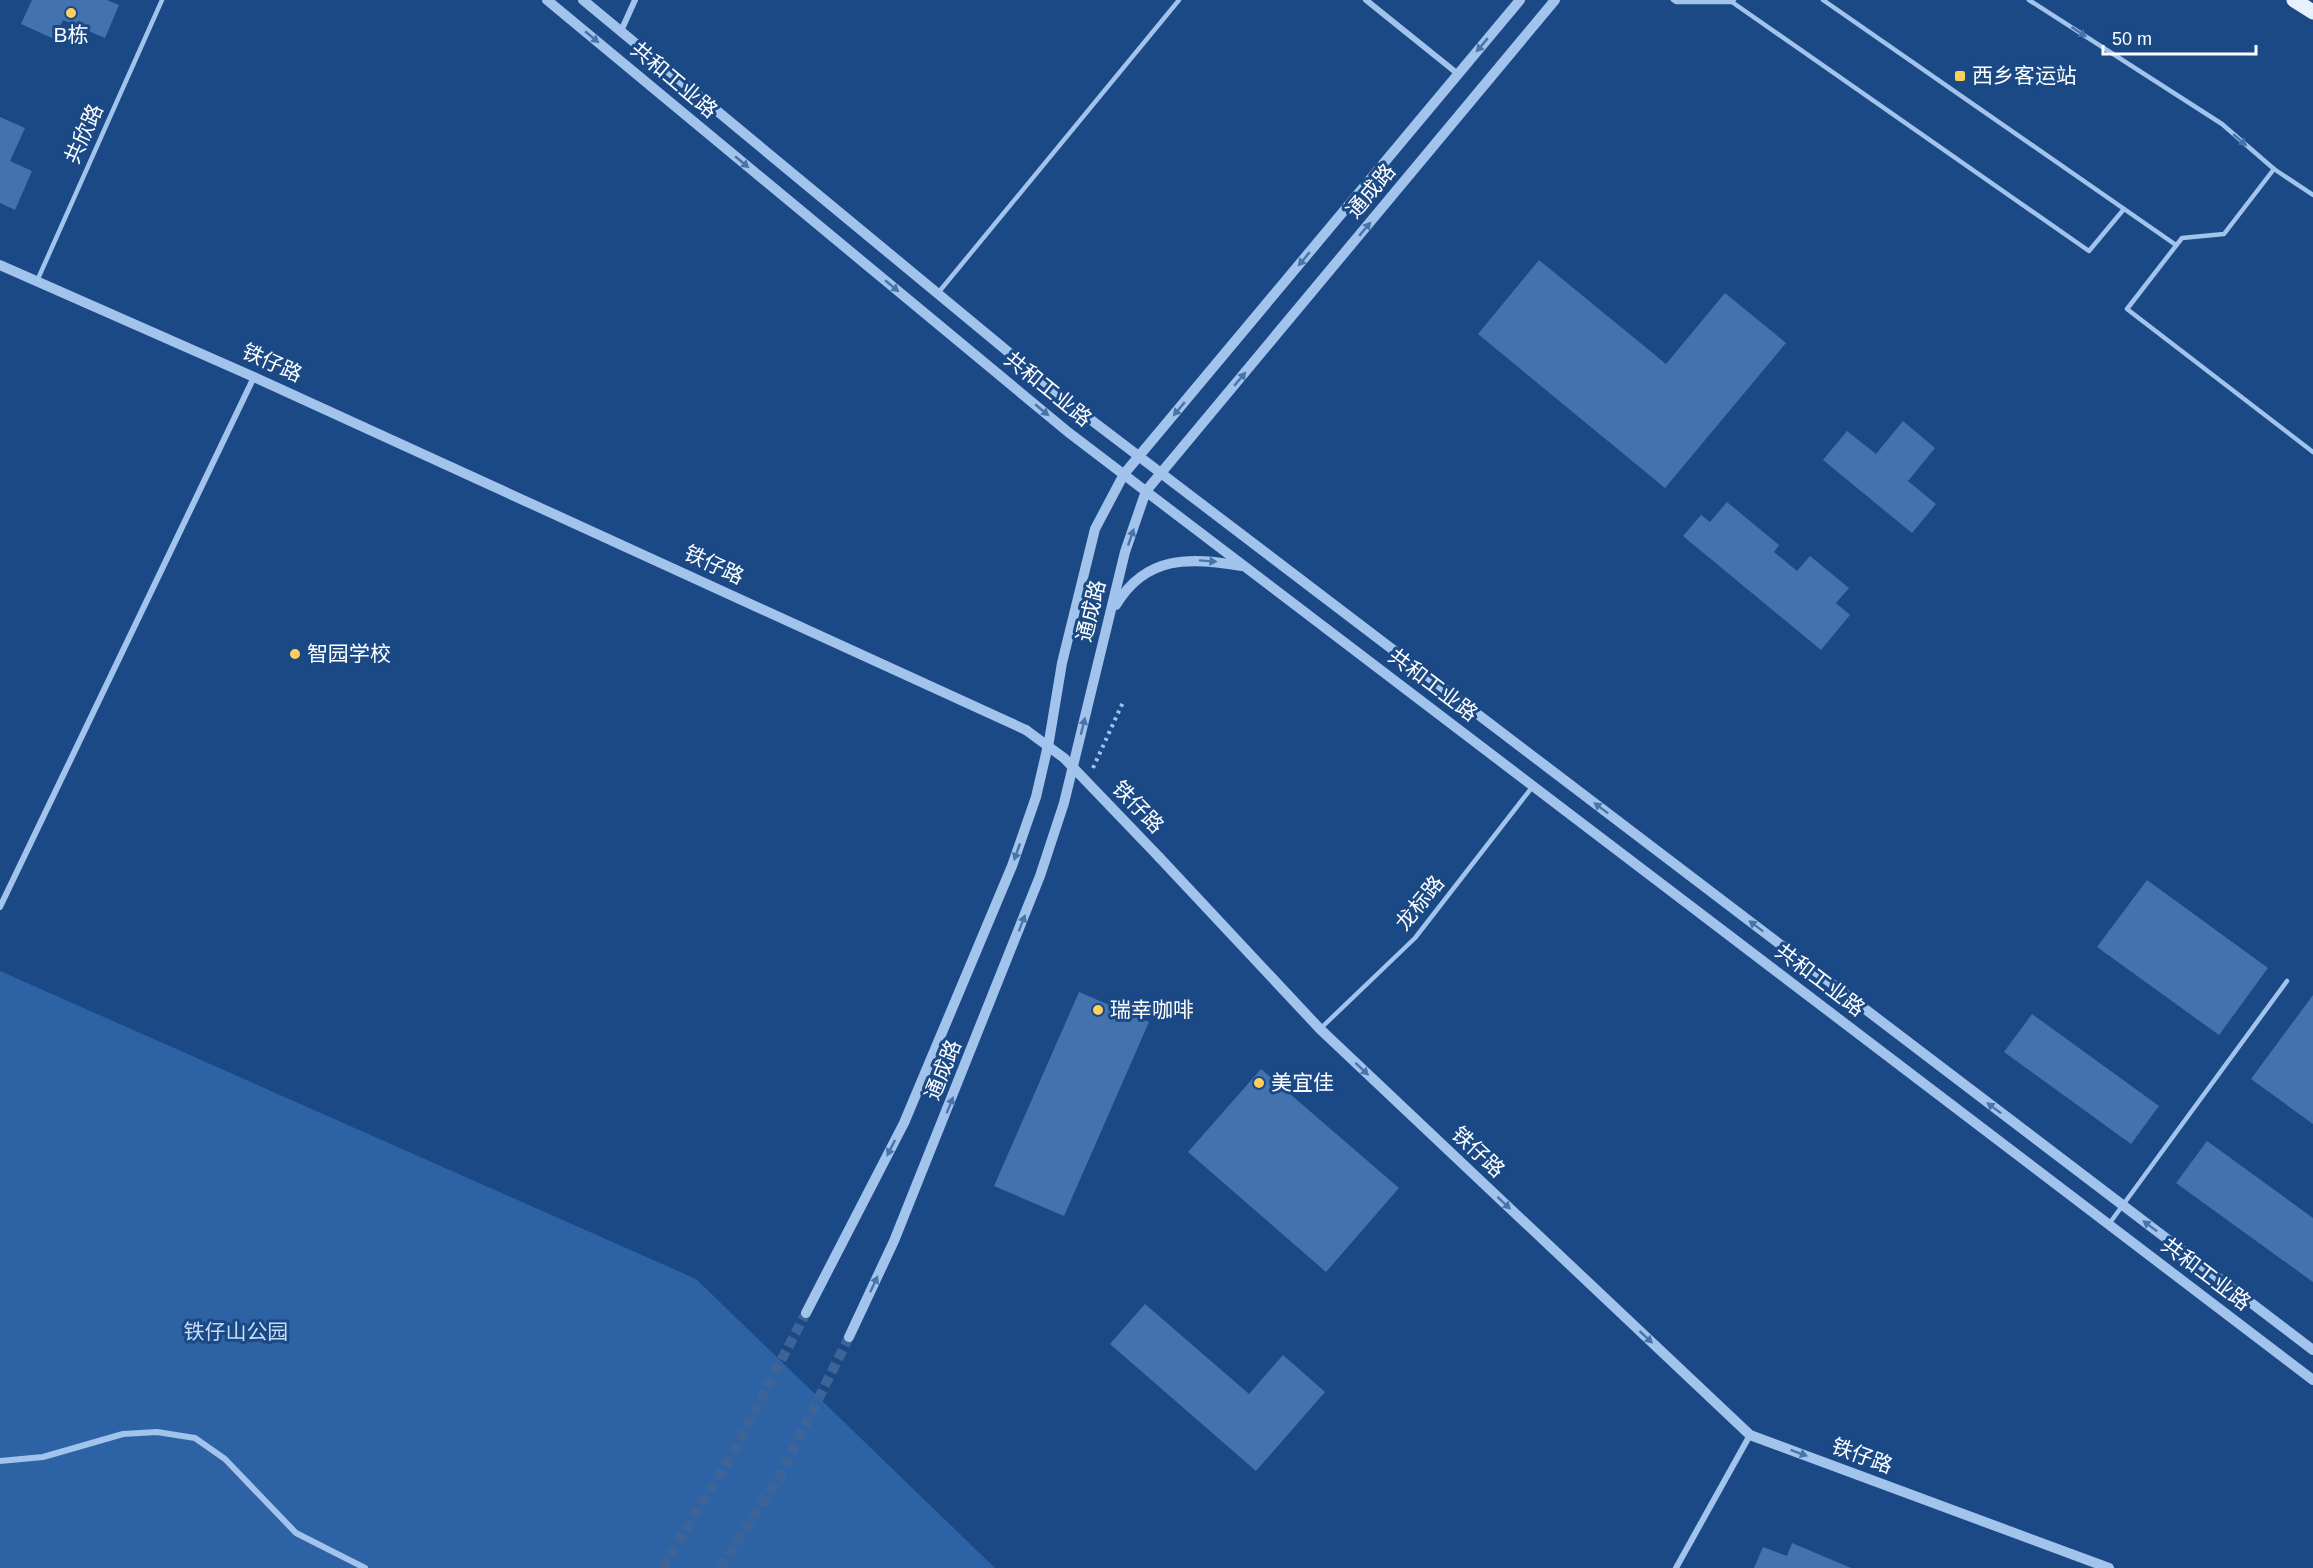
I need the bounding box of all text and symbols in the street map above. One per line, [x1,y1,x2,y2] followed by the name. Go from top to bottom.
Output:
[64,6,78,20] marker: B栋
[2103,18,2256,56] scale bar
[53,23,89,46] place label: B栋
[2070,26,2087,37] one-way arrow
[2112,29,2152,49] text: 50 m
[584,31,600,44] one-way arrow
[627,37,722,122] street label: 共和工业路
[1476,37,1489,52] one-way arrow
[1972,64,2077,87] place label: 西乡客运站
[1953,69,1967,83] marker: 西乡客运站
[60,100,107,167] street label: 共欣路
[2233,133,2248,147] one-way arrow
[734,155,750,168] one-way arrow
[1342,159,1400,222] street label: 通成路
[1358,221,1371,237] one-way arrow
[1297,251,1310,267] one-way arrow
[884,279,899,292] one-way arrow
[239,339,306,386] street label: 铁仔路
[1000,347,1096,431] street label: 共和工业路
[1233,372,1246,387] one-way arrow
[1173,401,1186,416] one-way arrow
[1034,404,1050,417] one-way arrow
[1126,528,1136,546] one-way arrow
[681,541,748,588] street label: 铁仔路
[1198,556,1217,566] one-way arrow
[1072,578,1109,644] street label: 通成路
[307,642,391,665] place label: 智园学校
[1384,644,1482,725] street label: 共和工业路
[288,647,302,661] marker: 智园学校
[1079,717,1089,735] one-way arrow
[1108,776,1169,837] street label: 铁仔路
[1593,802,1608,814] one-way arrow
[1012,843,1021,861] one-way arrow
[1391,871,1448,934] street label: 龙标路
[1017,914,1027,932] one-way arrow
[1748,920,1763,932] one-way arrow
[1771,939,1869,1020] street label: 共和工业路
[1110,998,1194,1021] place label: 瑞幸咖啡
[1091,1003,1105,1017] marker: 瑞幸咖啡
[920,1036,965,1103] street label: 通成路
[1355,1062,1370,1076] one-way arrow
[1271,1071,1334,1094] place label: 美宜佳
[1252,1076,1266,1090] marker: 美宜佳
[945,1095,955,1113] one-way arrow
[1987,1102,2002,1114] one-way arrow
[1447,1122,1509,1182] street label: 铁仔路
[886,1139,896,1156] one-way arrow
[1497,1196,1512,1210] one-way arrow
[2142,1220,2158,1232] one-way arrow
[2157,1233,2255,1314] street label: 共和工业路
[868,1275,878,1293] one-way arrow
[184,1320,289,1343] park label: 铁仔山公园
[1639,1330,1654,1344] one-way arrow
[1829,1434,1896,1477] street label: 铁仔路
[1790,1449,1808,1458] one-way arrow

